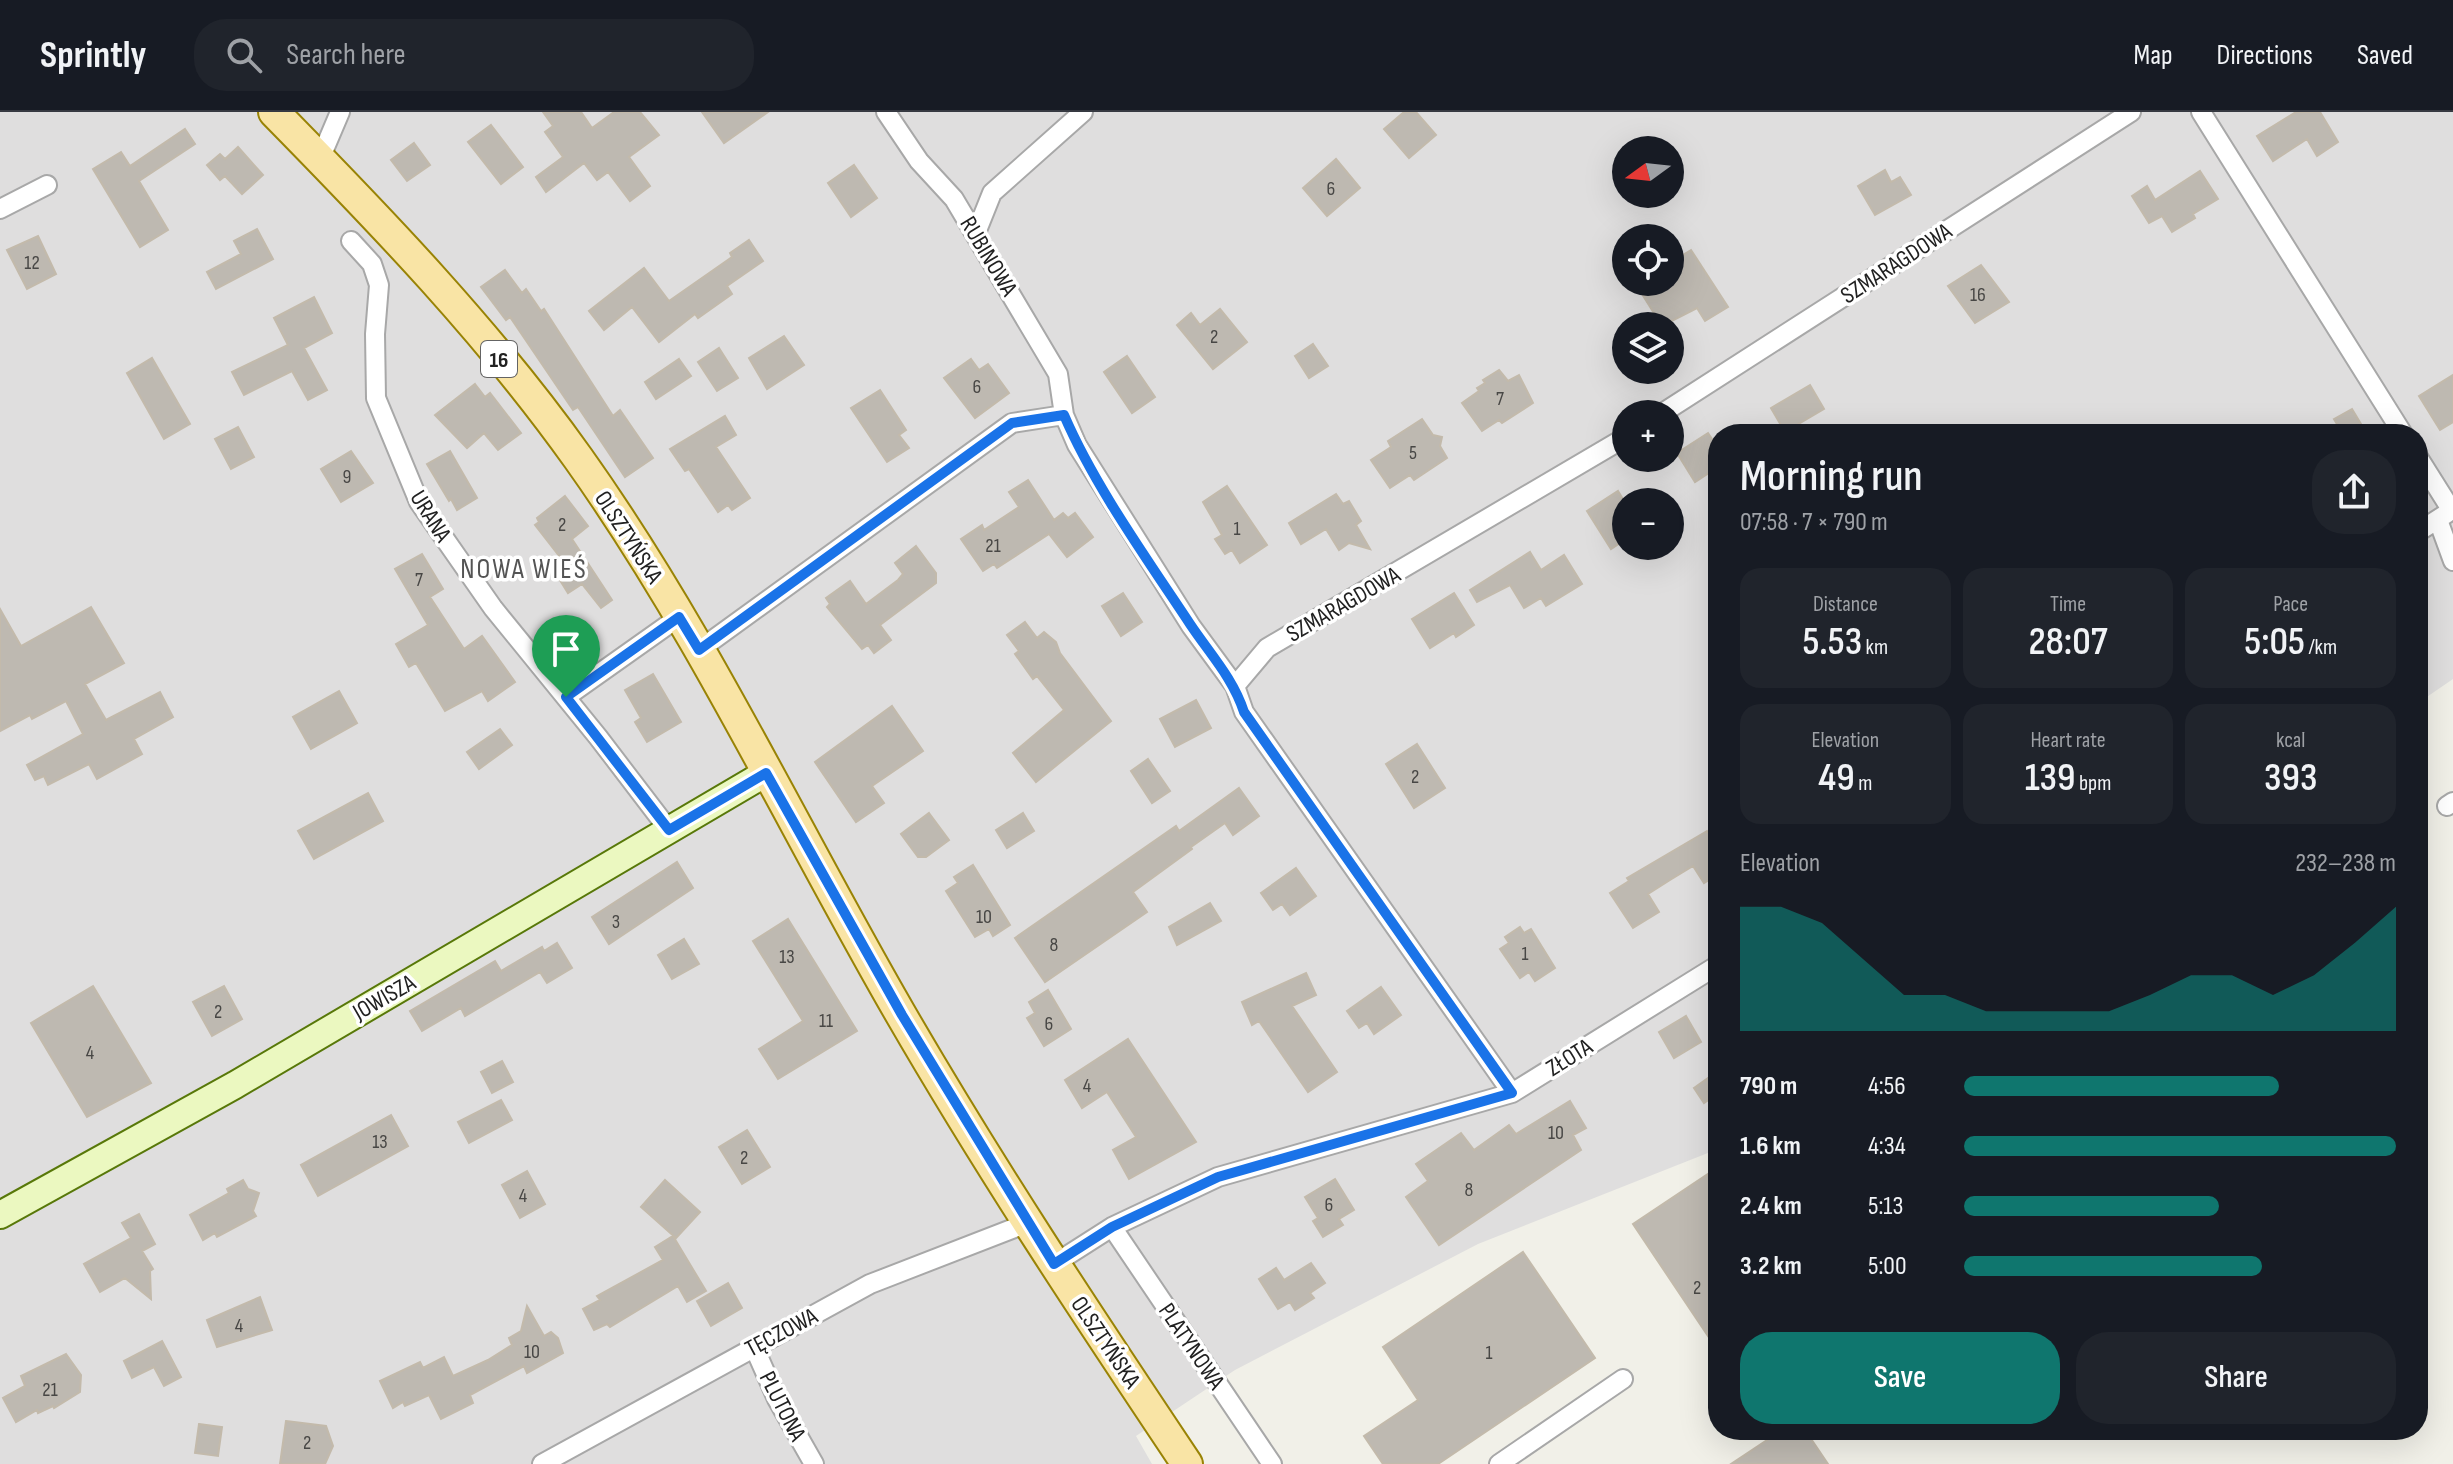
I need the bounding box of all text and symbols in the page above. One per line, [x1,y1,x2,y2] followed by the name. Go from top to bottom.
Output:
[194,19,754,91] search box
[40,33,146,78] text: Sprintly
[222,33,266,77] icon: search
[286,37,406,73] text: Search here
[2134,39,2173,72] text: Map
[2217,39,2313,72] text: Directions
[2357,39,2413,72] text: Saved
[1612,136,1684,208] north arrow
[1612,136,1684,560] map controls
[1327,177,1335,201] house number: 6
[954,211,1024,302] street label: RUBINOWA
[1835,216,1958,310] street label: SZMARAGDOWA
[1612,224,1684,296] button: locate
[24,251,40,275] house number: 12
[1970,283,1986,307] house number: 16
[1612,312,1684,384] button: layers
[1210,325,1218,349] house number: 2
[481,341,517,377] road number: 16
[973,375,981,399] house number: 6
[1496,387,1504,411] house number: 7
[1612,400,1684,472] button: +
[1409,441,1417,465] house number: 5
[1740,450,1923,503] text: Morning run
[2312,450,2396,534] button: share
[343,465,351,489] house number: 9
[404,485,458,548] street label: URANA
[588,486,670,590] street label: OLSZTYŃSKA
[1612,488,1684,560] button: −
[1740,507,1888,538] text: 07:58 · 7 × 790 m
[558,513,566,537] house number: 2
[1234,517,1241,541] house number: 1
[985,534,1001,558] house number: 21
[460,553,588,586] district label: NOWA WIEŚ
[1281,560,1406,649] street label: SZMARAGDOWA
[415,568,423,592] house number: 7
[1813,591,1878,618] text: Distance
[2050,591,2086,618] text: Time
[2273,591,2308,618] text: Pace
[532,615,600,697] pin
[1803,618,1862,666] text: 5.53
[2028,618,2108,666] text: 28:07
[2244,618,2305,666] text: 5:05
[544,627,588,671] icon: arrive
[1862,634,1888,661] text: km
[2305,634,2337,661] text: /km
[1811,727,1879,754] text: Elevation
[2030,727,2106,754] text: Heart rate
[2276,727,2305,754] text: kcal
[1818,754,1855,802] text: 49
[2025,754,2075,802] text: 139
[2264,754,2317,802] text: 393
[1411,765,1419,789] house number: 2
[1855,770,1872,797] text: m
[2075,770,2111,797] text: bpm
[1740,848,1820,879] text: Elevation
[2295,848,2396,879] text: 232–238 m
[976,905,992,929] house number: 10
[612,910,620,934] house number: 3
[1050,933,1058,957] house number: 8
[1522,942,1529,966] house number: 1
[779,945,795,969] house number: 13
[347,968,421,1027] street label: JOWISZA
[214,1000,222,1024] house number: 2
[819,1009,833,1033] house number: 11
[1045,1012,1053,1036] house number: 6
[1541,1032,1598,1083] street label: ZŁOTA
[86,1041,94,1065] house number: 4
[1740,1071,1797,1102] text: 790 m
[1868,1071,1906,1102] text: 4:56
[1083,1074,1091,1098] house number: 4
[1548,1121,1564,1145] house number: 10
[372,1130,388,1154] house number: 13
[1740,1131,1801,1162] text: 1.6 km
[1868,1131,1906,1162] text: 4:34
[740,1146,748,1170] house number: 2
[1465,1178,1473,1202] house number: 8
[519,1184,527,1208] house number: 4
[1740,1191,1802,1222] text: 2.4 km
[1868,1191,1903,1222] text: 5:13
[1325,1193,1333,1217] house number: 6
[1740,1251,1802,1282] text: 3.2 km
[1868,1251,1907,1282] text: 5:00
[1693,1276,1701,1300] house number: 2
[1064,1291,1147,1394] street label: OLSZTYŃSKA
[1152,1298,1231,1395] street label: PLATYNOWA
[740,1301,823,1363] street label: TĘCZOWA
[235,1314,243,1338] house number: 4
[1740,1332,2060,1424] button: Save
[2076,1332,2396,1424] button: Share
[524,1340,540,1364] house number: 10
[1486,1341,1493,1365] house number: 1
[753,1367,813,1447] street label: PLUTONA
[42,1378,58,1402] house number: 21
[303,1431,311,1455] house number: 2

